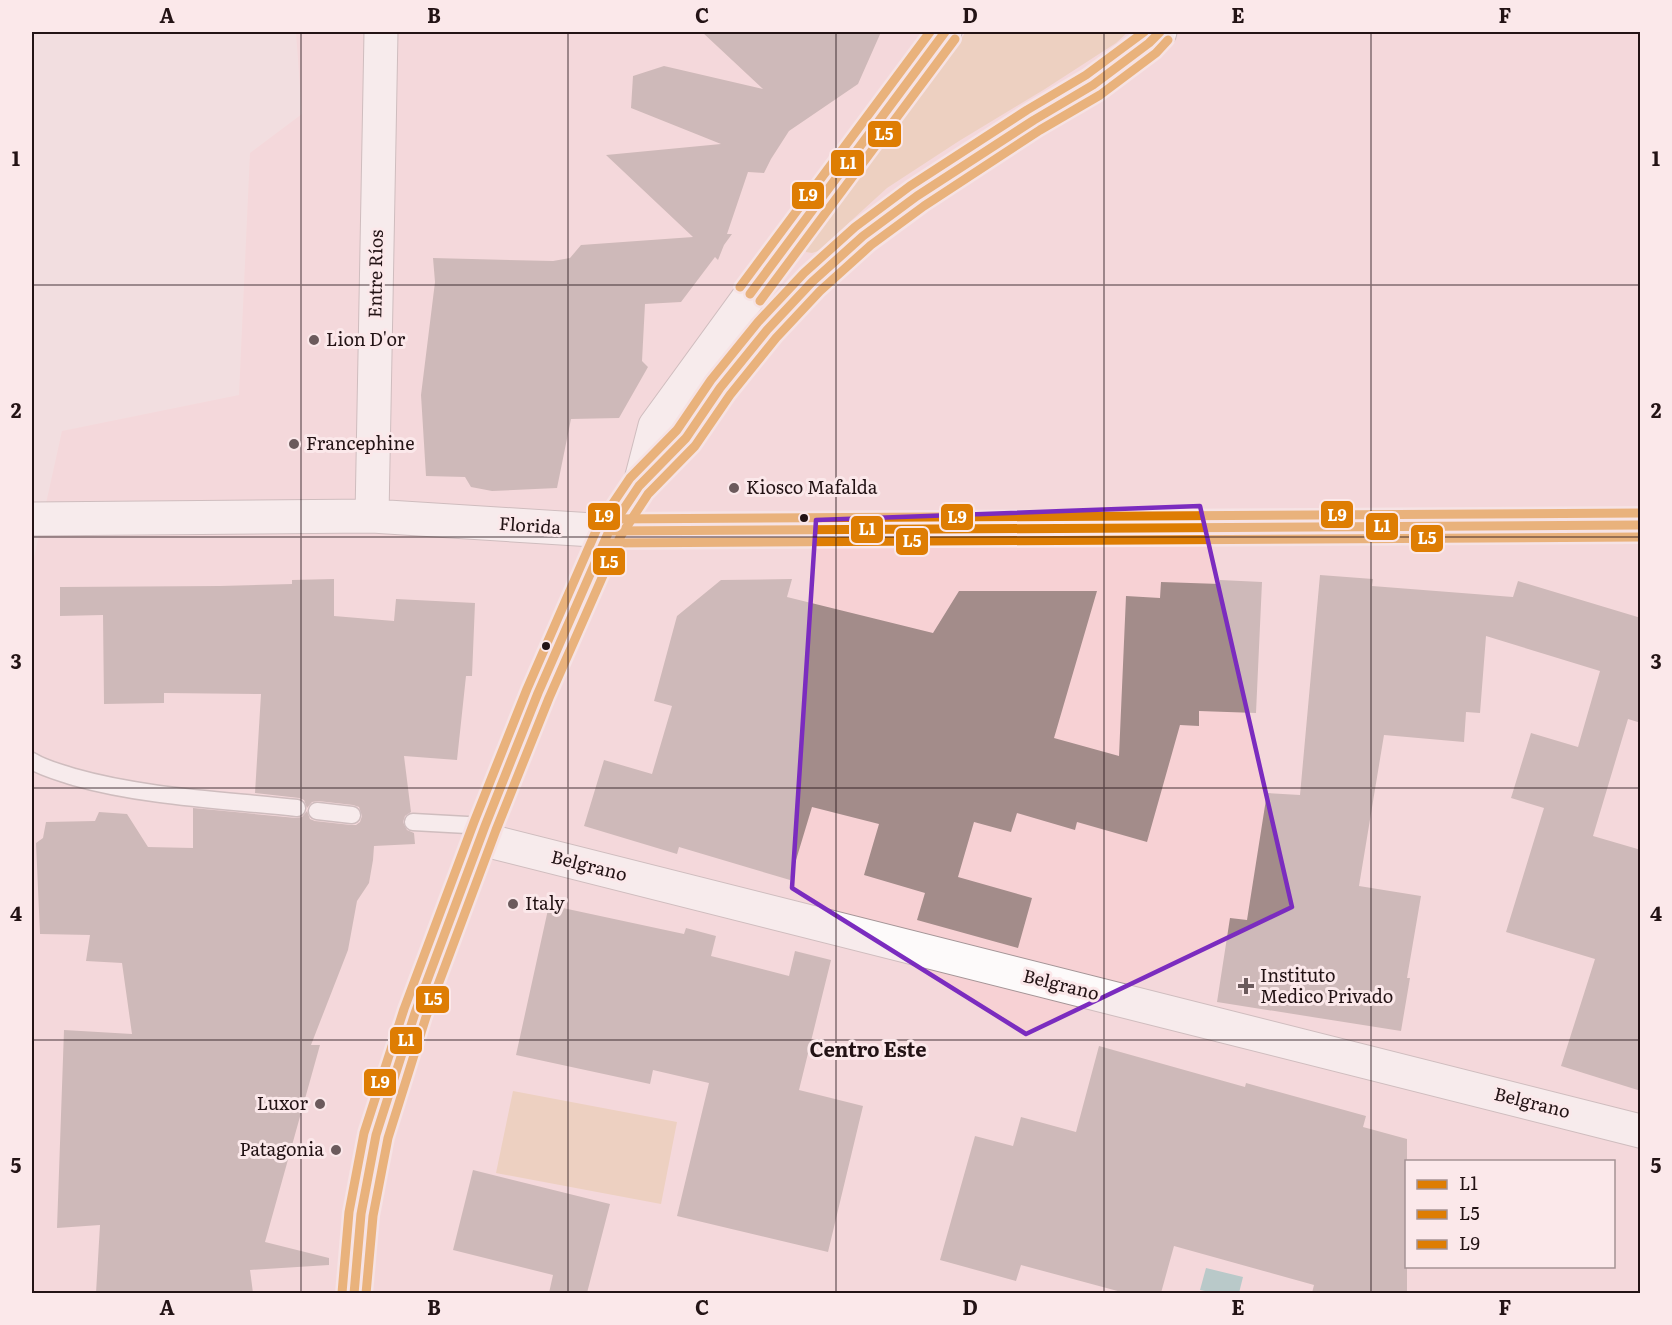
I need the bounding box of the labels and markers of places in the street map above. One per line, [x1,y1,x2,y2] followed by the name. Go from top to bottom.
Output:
[326,325,406,352] place label: Lion D'or
[307,333,321,347] marker: Lion D'or
[306,429,415,456] place label: Francephine
[287,437,301,451] marker: Francephine
[746,473,878,500] place label: Kiosco Mafalda
[727,481,741,495] marker: Kiosco Mafalda
[798,512,810,524] unlabelled marker
[540,640,552,652] unlabelled marker
[525,889,565,916] place label: Italy
[506,897,520,911] marker: Italy
[1260,961,1393,1009] place label: Instituto Medico Privado
[1237,977,1255,995] marker: Instituto Medico Privado
[257,1089,308,1116] place label: Luxor
[313,1097,327,1111] marker: Luxor
[240,1135,324,1162] place label: Patagonia
[329,1143,343,1157] marker: Patagonia

